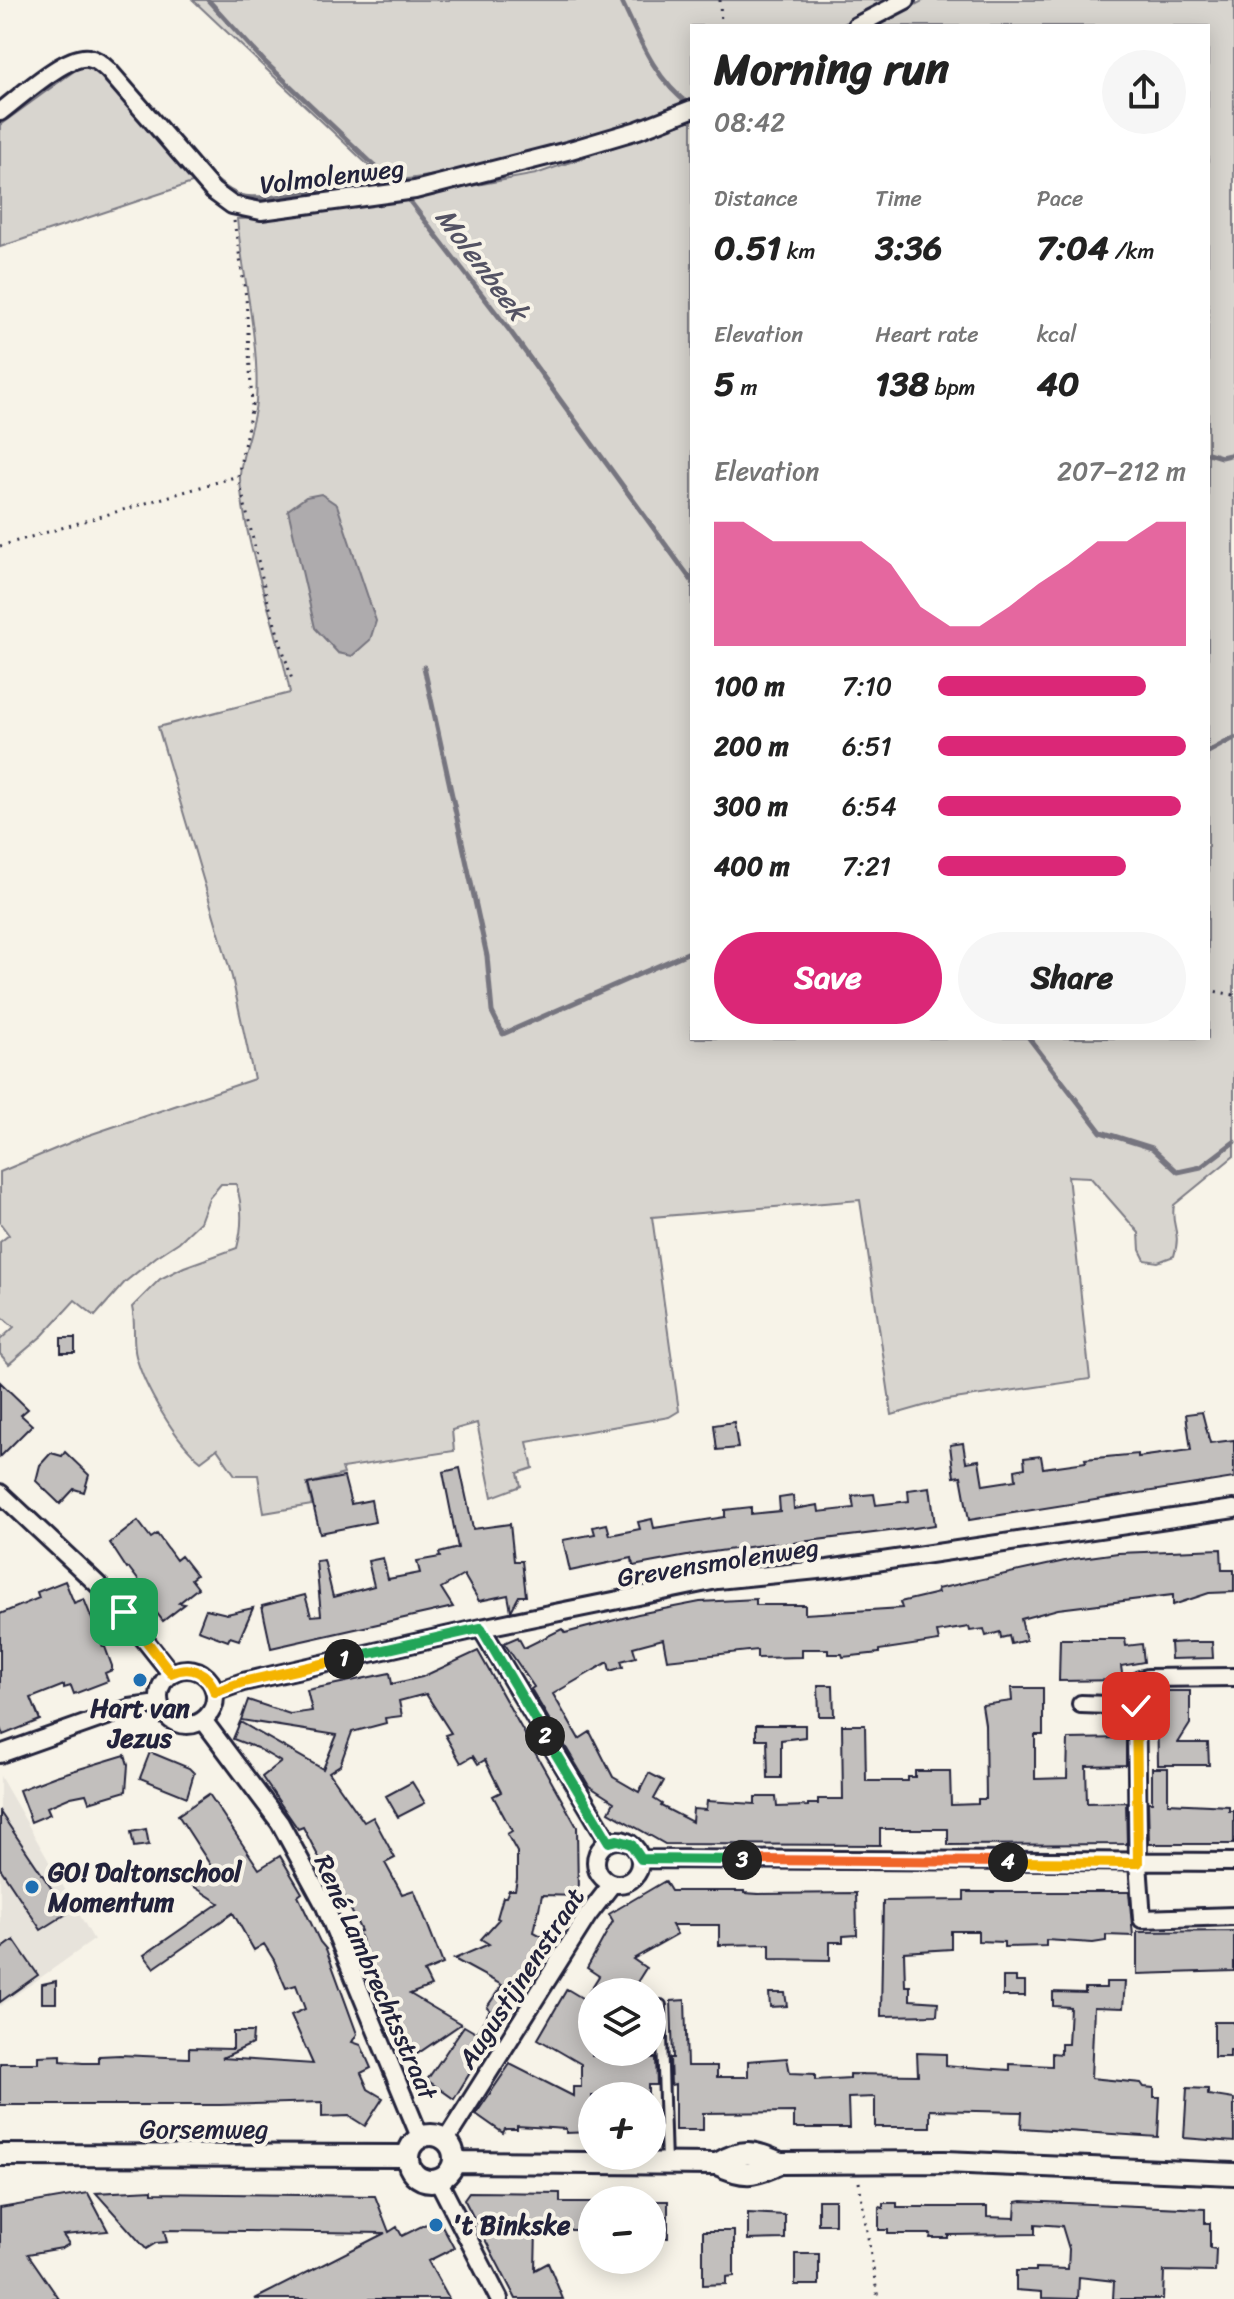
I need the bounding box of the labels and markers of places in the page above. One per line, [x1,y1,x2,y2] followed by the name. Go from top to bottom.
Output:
[90,1578,158,1646] pin
[324,1639,364,1679] pin: 1
[131,1671,149,1689] marker: Hart van Jezus
[1102,1672,1170,1740] pin
[90,1685,190,1761] place label: Hart van Jezus
[525,1716,565,1756] pin: 2
[722,1840,762,1880] pin: 3
[988,1842,1028,1882] pin: 4
[47,1849,243,1925] place label: GO! Daltonschool Momentum
[23,1878,41,1896] marker: GO! Daltonschool Momentum
[452,2202,571,2248] place label: 't Binkske
[427,2216,445,2234] marker: 't Binkske

